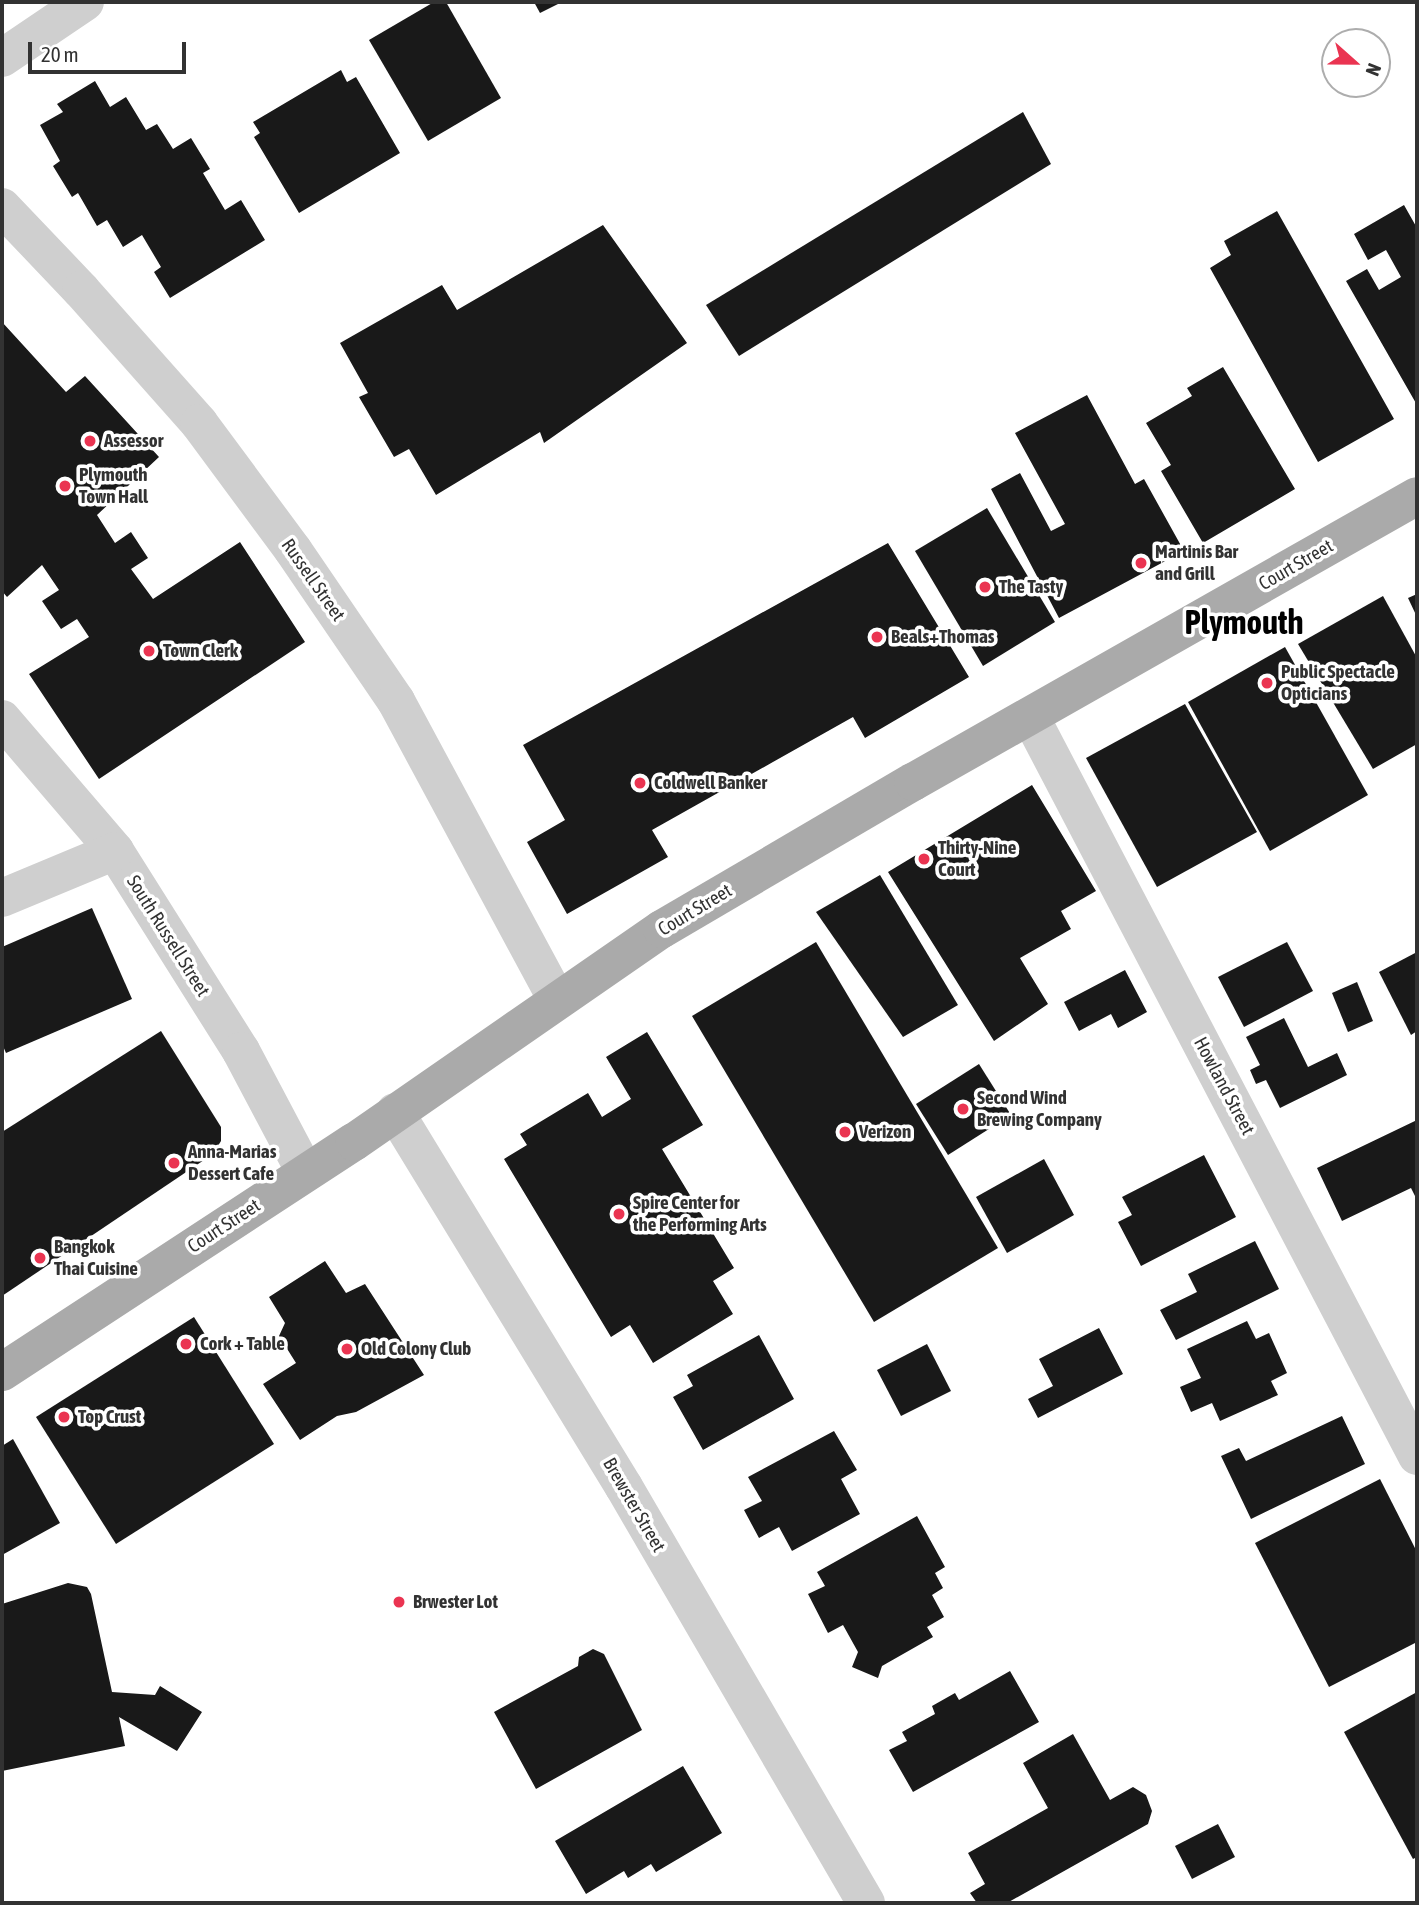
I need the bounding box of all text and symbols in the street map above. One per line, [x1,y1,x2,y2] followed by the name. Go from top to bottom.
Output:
[32,28,189,72] scale bar
[1321,28,1391,98] north arrow
[41,42,79,66] text: 20 m
[1361,61,1386,79] text: N
[104,430,163,452] place label: Assessor
[82,433,98,449] marker: Assessor
[79,464,148,508] place label: Plymouth Town Hall
[57,478,73,494] marker: Plymouth Town Hall
[276,535,350,625] street label: Russell Street
[1255,535,1337,595] street label: Court Street
[1155,541,1238,585] place label: Martinis Bar and Grill
[1133,555,1149,571] marker: Martinis Bar and Grill
[999,576,1063,598] place label: The Tasty
[977,579,993,595] marker: The Tasty
[1185,603,1303,643] district label: Plymouth
[891,626,994,648] place label: Beals+Thomas
[869,629,885,645] marker: Beals+Thomas
[163,640,238,662] place label: Town Clerk
[141,643,157,659] marker: Town Clerk
[1281,661,1395,705] place label: Public Spectacle Opticians
[1259,675,1275,691] marker: Public Spectacle Opticians
[654,772,767,794] place label: Coldwell Banker
[632,775,648,791] marker: Coldwell Banker
[938,837,1016,881] place label: Thirty-Nine Court
[916,851,932,867] marker: Thirty-Nine Court
[122,871,214,1001] street label: South Russell Street
[654,879,736,941] street label: Court Street
[1189,1033,1259,1139] street label: Howland Street
[977,1087,1102,1131] place label: Second Wind Brewing Company
[955,1101,971,1117] marker: Second Wind Brewing Company
[859,1121,911,1143] place label: Verizon
[837,1124,853,1140] marker: Verizon
[188,1141,276,1185] place label: Anna-Marias Dessert Cafe
[166,1155,182,1171] marker: Anna-Marias Dessert Cafe
[633,1192,767,1236] place label: Spire Center for the Performing Arts
[183,1194,265,1258] street label: Court Street
[611,1206,627,1222] marker: Spire Center for the Performing Arts
[54,1236,138,1280] place label: Bangkok Thai Cuisine
[32,1250,48,1266] marker: Bangkok Thai Cuisine
[200,1333,285,1355] place label: Cork + Table
[178,1336,194,1352] marker: Cork + Table
[361,1338,471,1360] place label: Old Colony Club
[339,1341,355,1357] marker: Old Colony Club
[78,1406,141,1428] place label: Top Crust
[56,1409,72,1425] marker: Top Crust
[598,1454,670,1556] street label: Brewster Street
[413,1591,498,1613] place label: Brwester Lot
[391,1594,407,1610] marker: Brwester Lot

